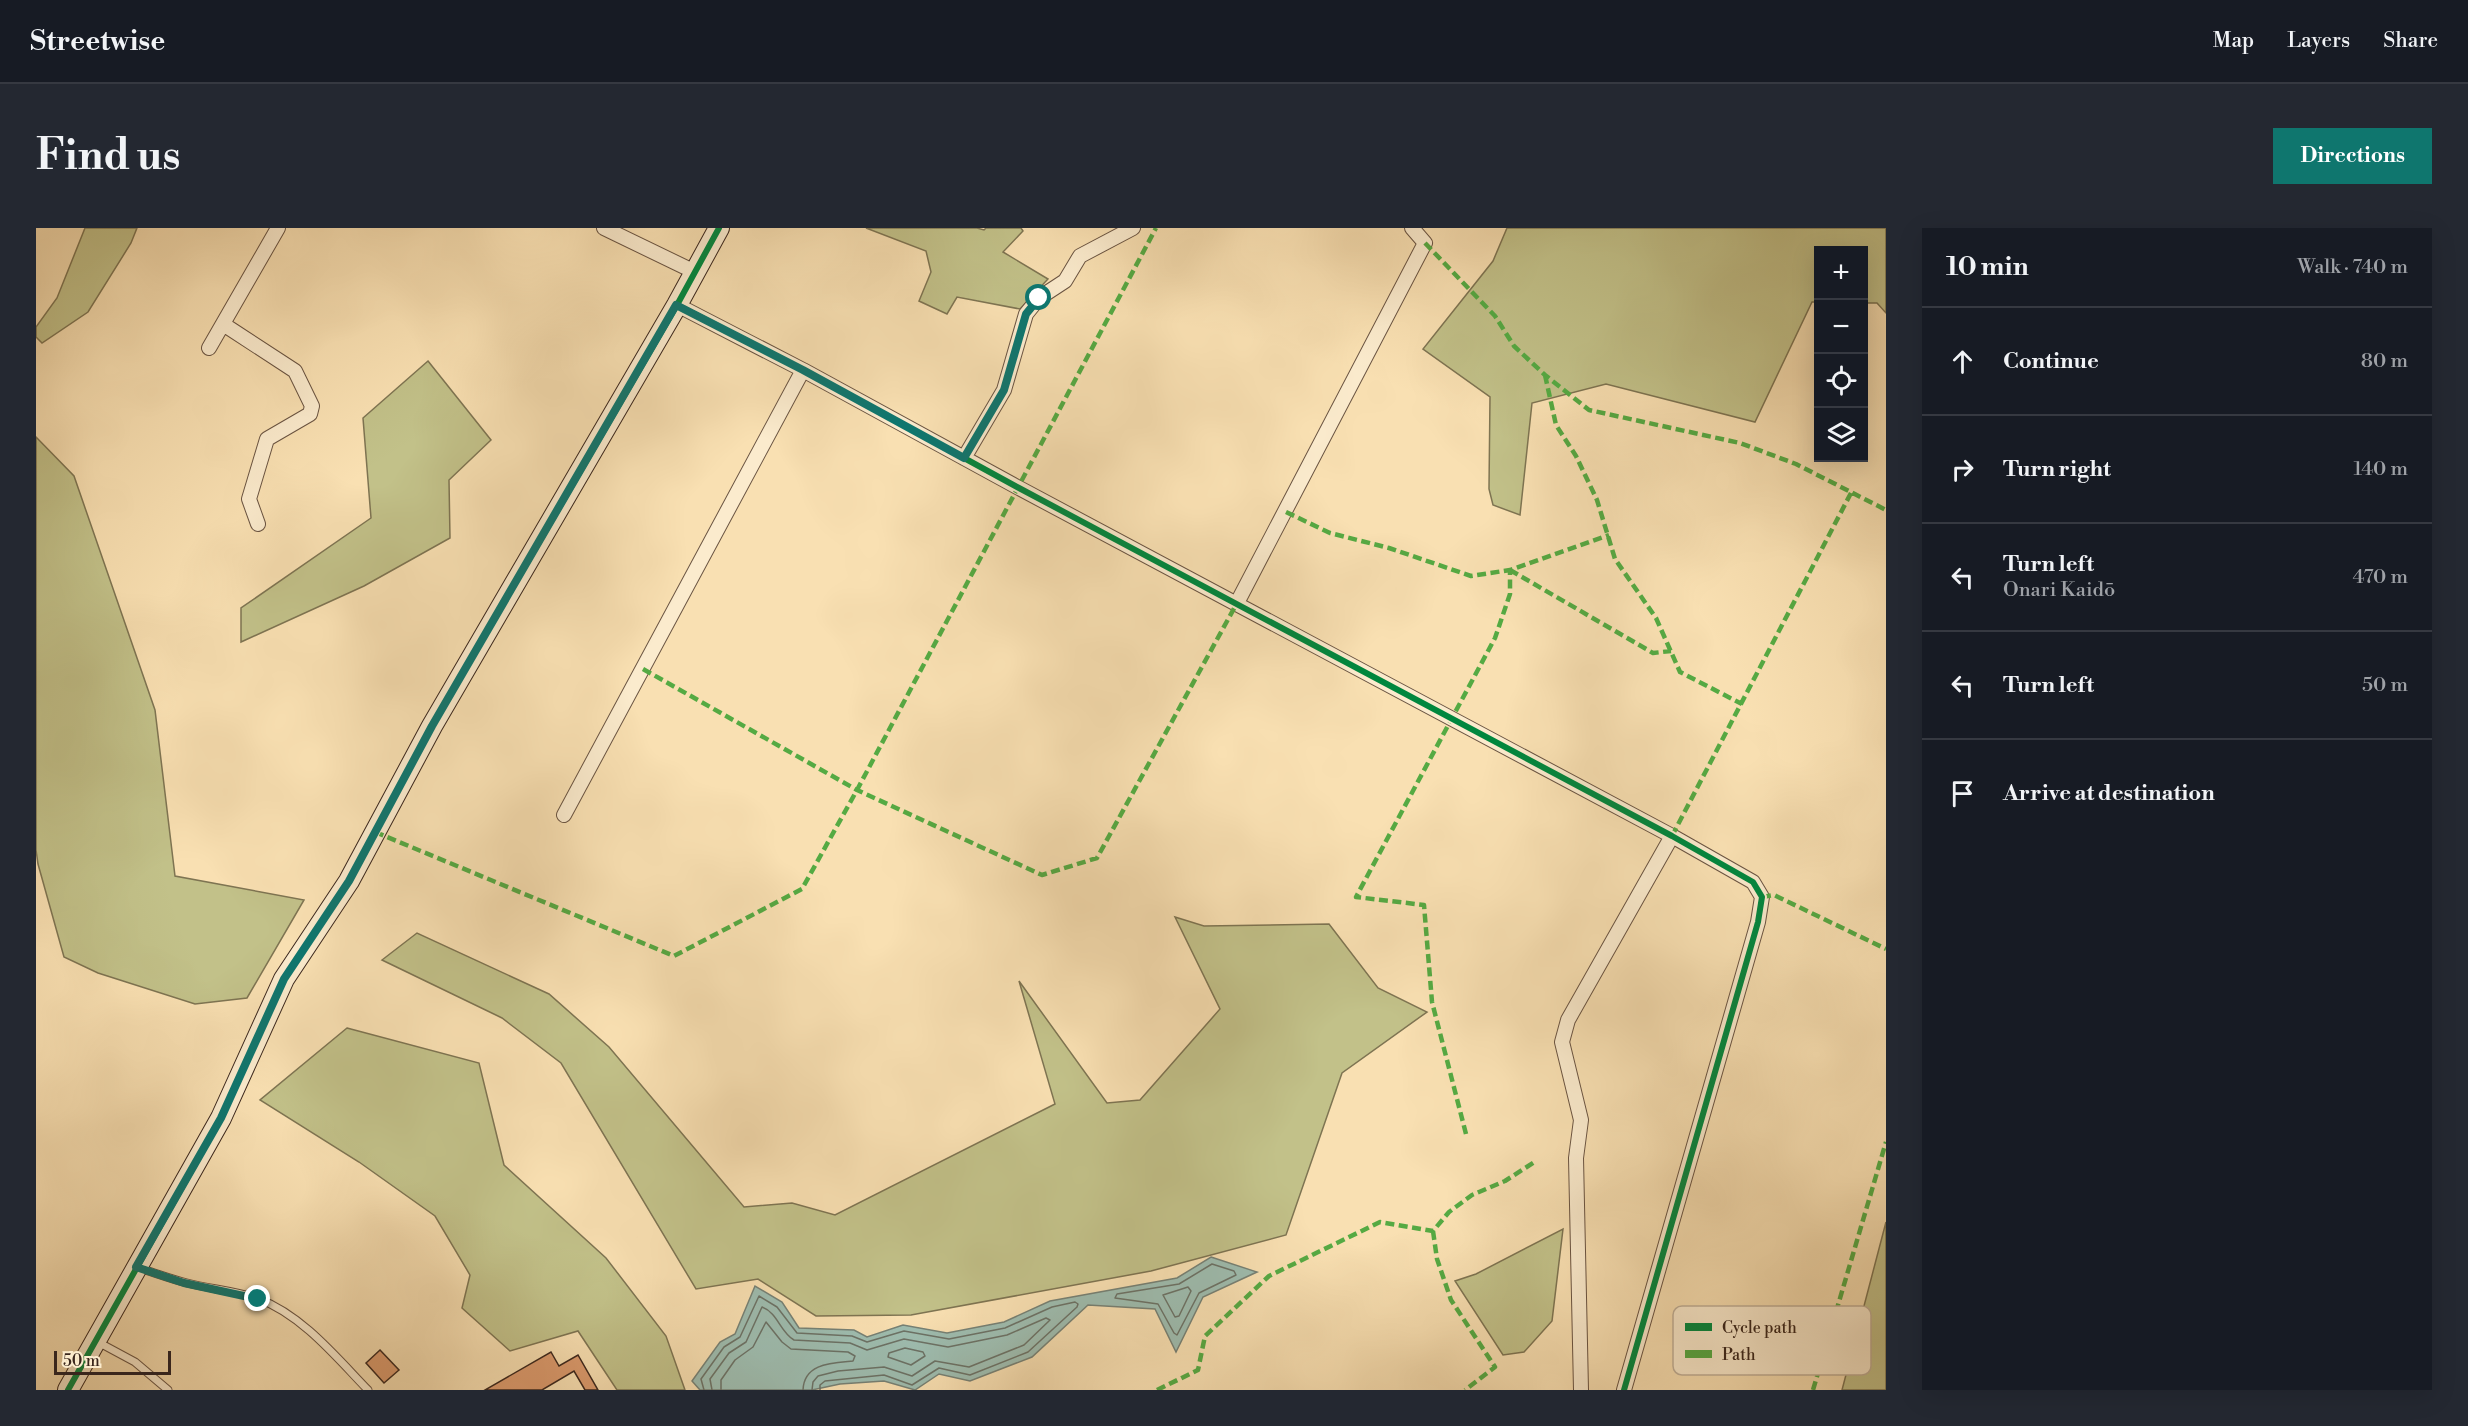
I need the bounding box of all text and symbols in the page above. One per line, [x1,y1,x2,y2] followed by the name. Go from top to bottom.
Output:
[30,24,165,59] text: Streetwise
[2213,28,2254,54] text: Map
[2287,28,2350,54] text: Layers
[2383,28,2438,54] text: Share
[2273,128,2432,184] button: Directions
[36,130,180,183] text: Find us
[1814,246,1868,462] map controls
[1814,246,1868,300] button: +
[1946,251,2029,283] text: 10 min
[2297,255,2408,280] text: Walk · 740 m
[1025,284,1051,310] route start
[1814,300,1868,354] button: −
[1946,345,1979,378] icon: ahead
[2003,348,2099,375] text: Continue
[2361,349,2408,374] text: 80 m
[1814,354,1868,408] button: locate
[1814,408,1868,462] button: layers
[1946,453,1979,486] icon: right
[2003,456,2111,483] text: Turn right
[2353,457,2408,482] text: 140 m
[2003,551,2094,578] text: Turn left
[1946,561,1979,594] icon: left
[2352,565,2408,590] text: 470 m
[2003,578,2115,603] text: Onari Kaidō
[1946,669,1979,702] icon: left
[2003,672,2094,699] text: Turn left
[2362,673,2408,698] text: 50 m
[1946,777,1979,810] icon: arrive
[2003,780,2215,807] text: Arrive at destination
[244,1285,270,1311] route end
[1673,1306,1871,1375] legend
[1722,1318,1797,1338] text: Cycle path
[1722,1345,1756,1365] text: Path
[54,1348,171,1376] scale bar
[63,1351,100,1371] text: 50 m

